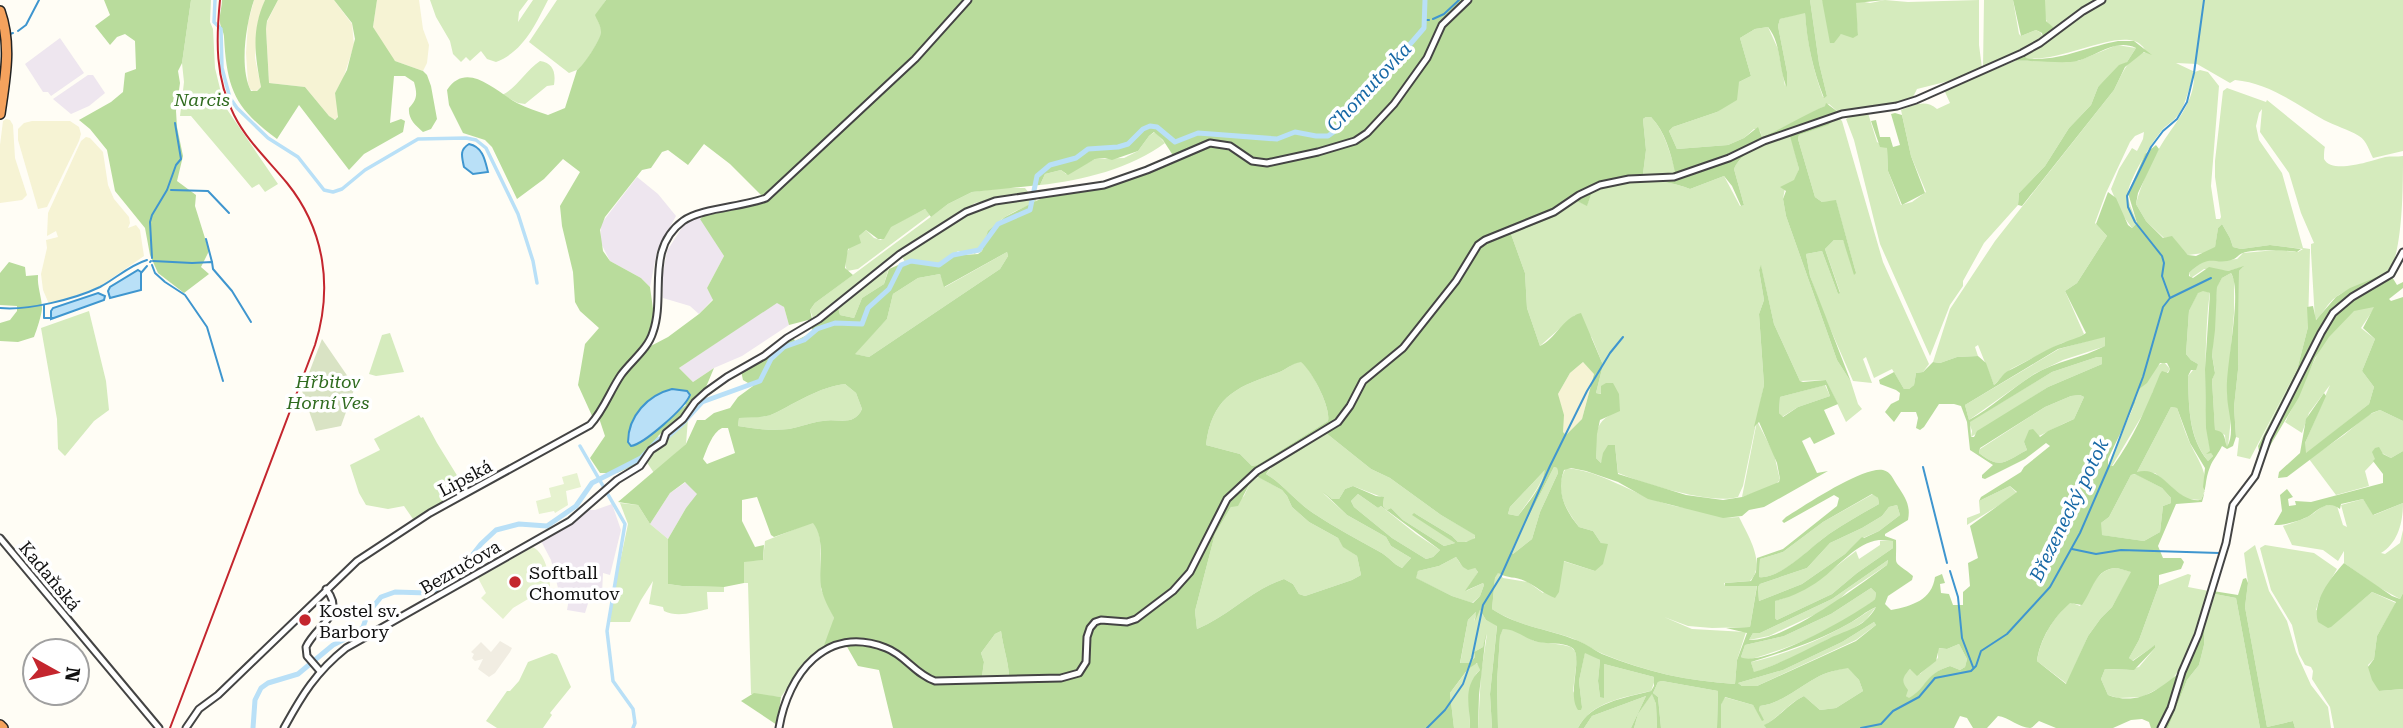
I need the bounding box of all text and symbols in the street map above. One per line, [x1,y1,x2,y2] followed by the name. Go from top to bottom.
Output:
[1322,38,1416,136] water label: Chomutovka
[173,89,230,110] park label: Narcis
[286,371,369,413] park label: Hřbitov Horní Ves
[2024,434,2114,586] water label: Březenecký potok
[435,455,496,501] street label: Lipská
[416,535,504,598] street label: Bezručova
[15,537,85,615] street label: Kadaňská
[529,562,620,604] place label: Softball Chomutov
[507,574,523,590] marker: Softball Chomutov
[319,600,400,642] place label: Kostel sv. Barbory
[297,612,313,628] marker: Kostel sv. Barbory
[21,637,91,707] north arrow
[60,665,85,684] text: N

